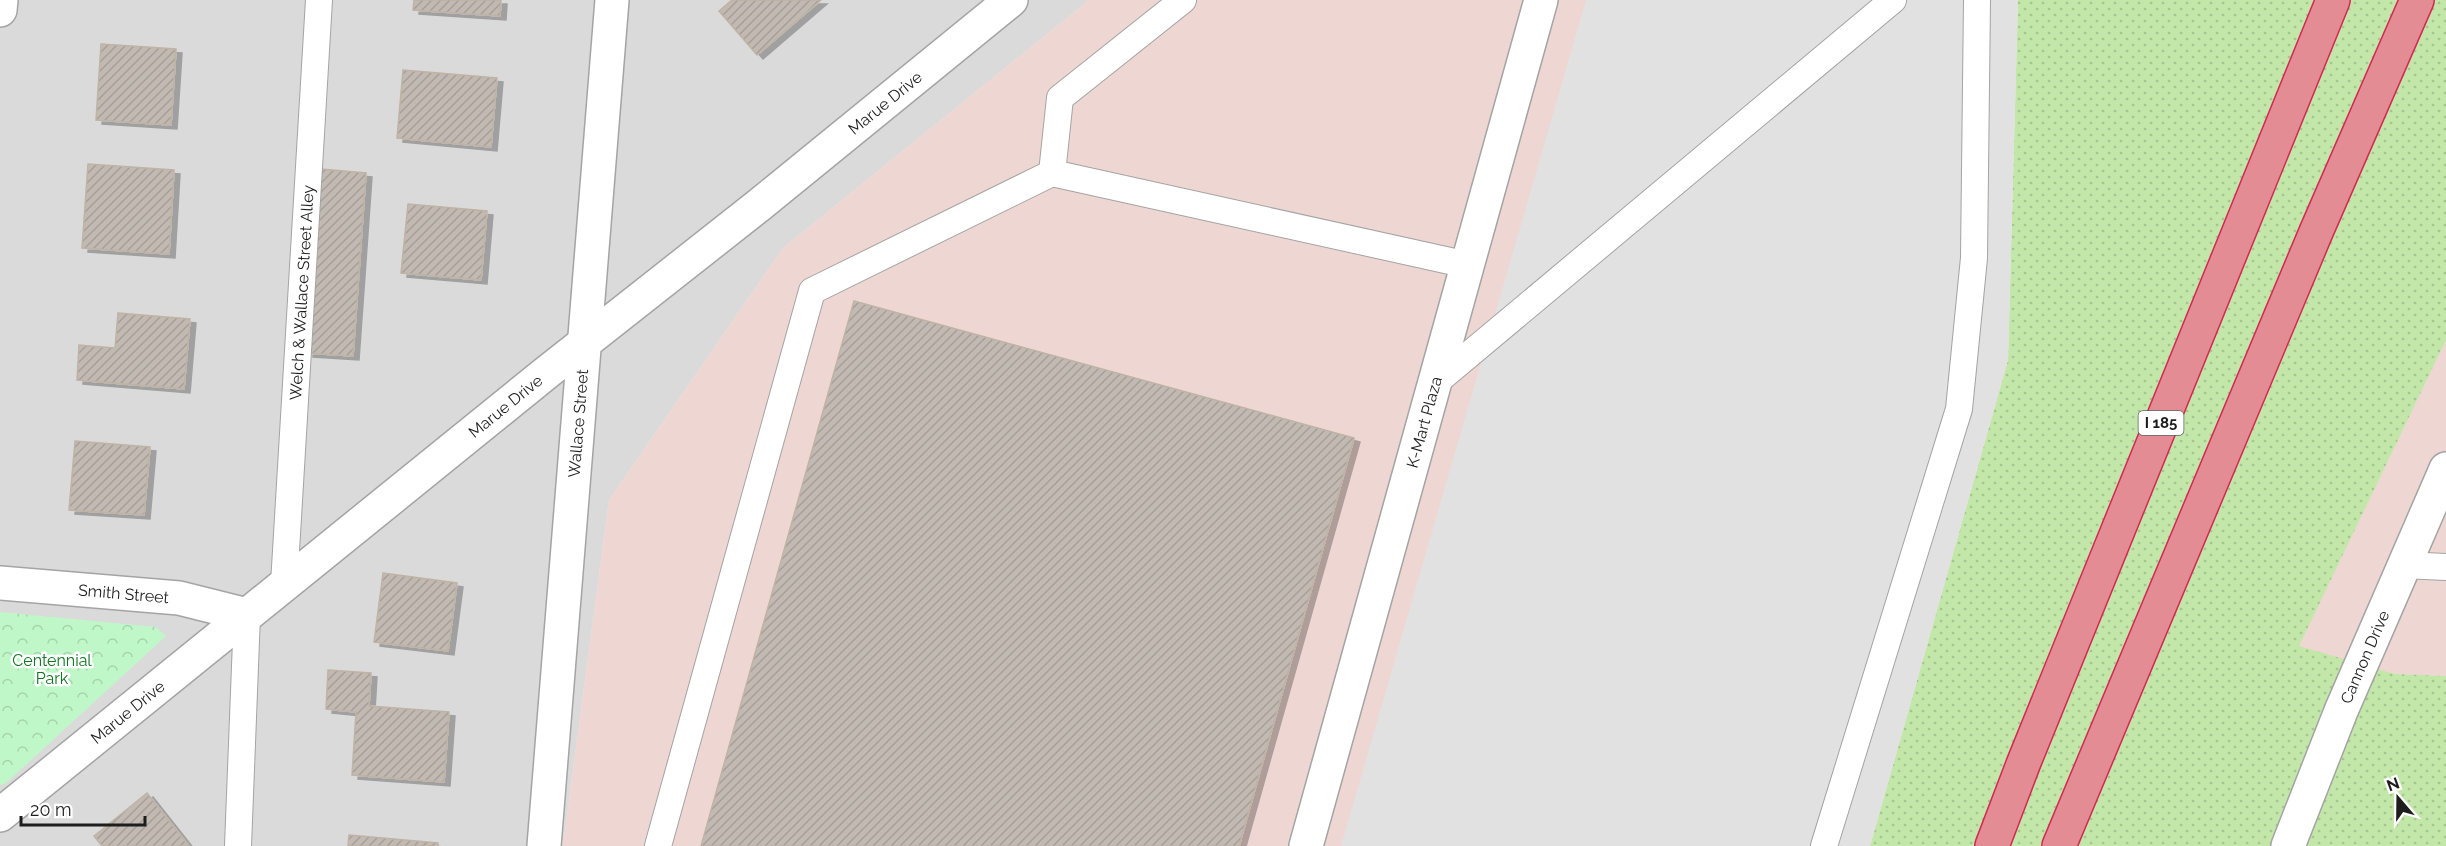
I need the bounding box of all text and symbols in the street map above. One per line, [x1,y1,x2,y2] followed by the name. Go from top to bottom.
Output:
[844,67,926,139] street label: Marue Drive
[286,184,318,401] street label: Welch & Wallace Street Alley
[565,368,592,478] street label: Wallace Street
[465,371,546,442] street label: Marue Drive
[1402,374,1446,470] street label: K-Mart Plaza
[2138,411,2184,435] road number: I 185
[77,581,170,607] street label: Smith Street
[2336,608,2393,707] street label: Cannon Drive
[12,651,92,688] park label: Centennial Park
[87,677,169,748] street label: Marue Drive
[2368,768,2428,828] north arrow
[2384,773,2402,795] text: N
[21,789,146,827] scale bar
[30,799,72,820] text: 20 m

